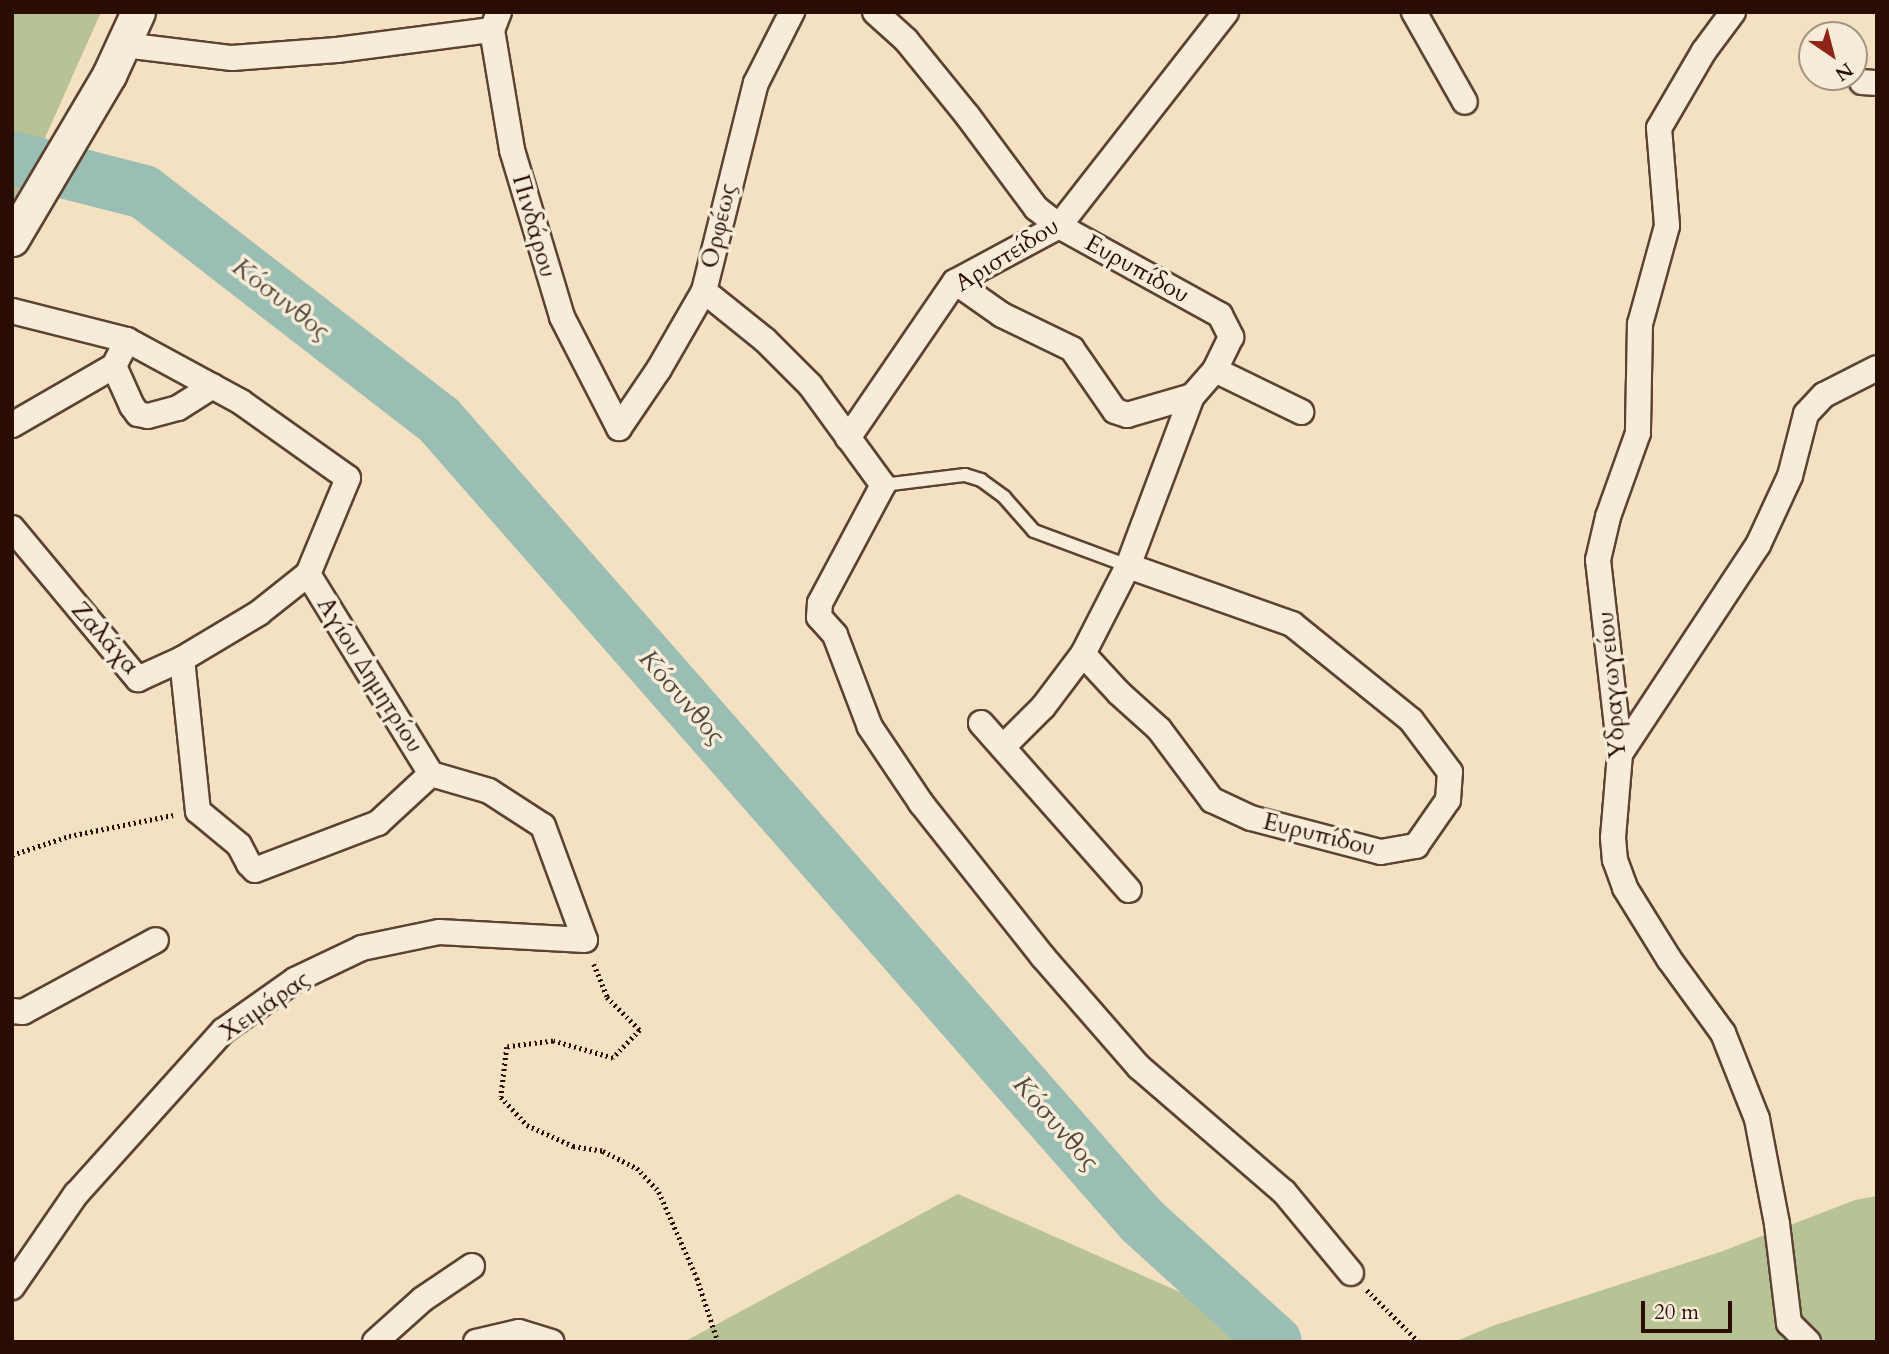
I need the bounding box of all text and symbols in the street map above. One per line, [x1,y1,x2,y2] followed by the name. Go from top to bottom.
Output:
[1798,21,1868,91] north arrow
[1830,56,1858,87] text: N
[506,171,562,281] street label: Πινδάρου
[695,181,743,271] street label: Ορφέως
[950,212,1064,298] street label: Αριστείδου
[1080,229,1194,309] street label: Ευρυπίδου
[226,251,336,347] water label: Κόσυνθος
[311,592,429,758] street label: Αγίου Δημητρίου
[65,596,145,680] street label: Ζαλάχα
[1591,610,1633,760] street label: Υδραγωγείου
[632,643,732,751] water label: Κόσυνθος
[1260,807,1378,863] street label: Ευρυπίδου
[215,965,315,1047] street label: Χειμάρας
[1006,1069,1106,1177] water label: Κόσυνθος
[1644,1288,1735,1332] scale bar
[1654,1298,1699,1327] text: 20 m

